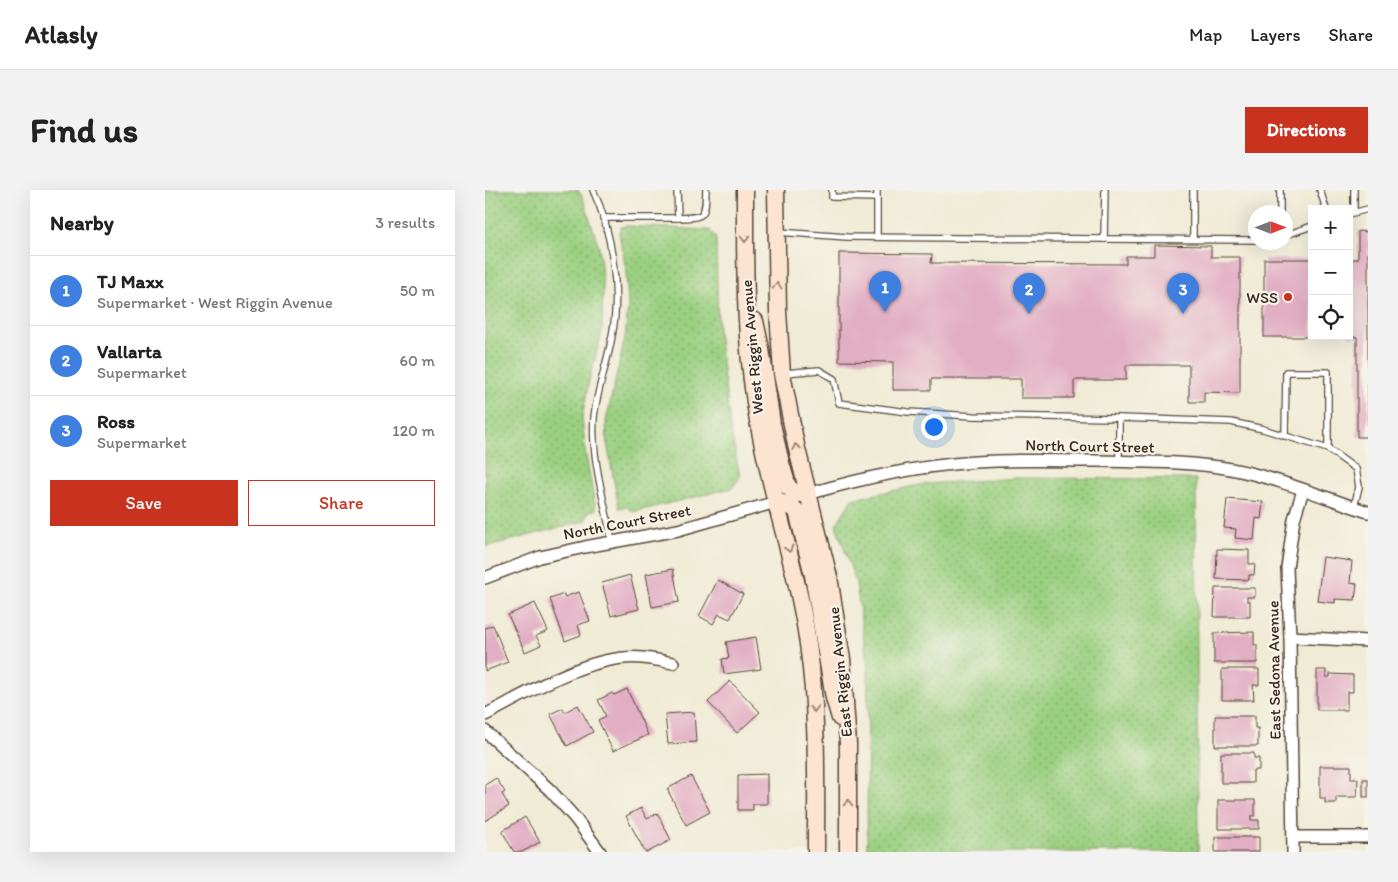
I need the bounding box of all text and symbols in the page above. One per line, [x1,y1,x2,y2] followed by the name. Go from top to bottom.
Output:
[25,20,98,49] text: Atlasly
[1189,24,1222,46] text: Map
[1250,24,1300,46] text: Layers
[1328,24,1373,46] text: Share
[1245,107,1368,153] button: Directions
[30,109,138,151] text: Find us
[1248,205,1293,250] north arrow
[1308,205,1353,340] map controls
[1308,205,1353,250] button: +
[50,210,114,235] text: Nearby
[375,213,435,232] text: 3 results
[740,235,750,243] one-way arrow
[1308,250,1353,295] button: −
[97,270,164,293] text: TJ Maxx
[869,271,901,312] pin: 1
[1013,273,1045,314] pin: 2
[1167,273,1199,314] pin: 3
[737,279,767,415] street label: West Riggin Avenue
[62,281,70,300] text: 1
[400,281,435,300] text: 50 m
[772,281,783,289] one-way arrow
[1246,288,1278,307] place label: WSS
[1282,291,1294,303] marker: WSS
[97,293,333,312] text: Supermarket · West Riggin Avenue
[1308,295,1353,340] button: locate
[97,340,162,363] text: Vallarta
[62,351,70,370] text: 2
[400,351,435,370] text: 60 m
[97,363,187,382] text: Supermarket
[97,410,135,433] text: Ross
[921,414,947,440] your location
[62,421,70,440] text: 3
[392,421,435,440] text: 120 m
[97,433,187,452] text: Supermarket
[1025,435,1155,457] street label: North Court Street
[791,442,802,451] one-way arrow
[50,480,238,526] button: Save
[248,480,435,526] button: Share
[562,500,692,544] street label: North Court Street
[783,544,794,553] one-way arrow
[1263,600,1285,740] street label: East Sedona Avenue
[824,606,856,738] street label: East Riggin Avenue
[809,705,820,713] one-way arrow
[843,799,853,807] one-way arrow

